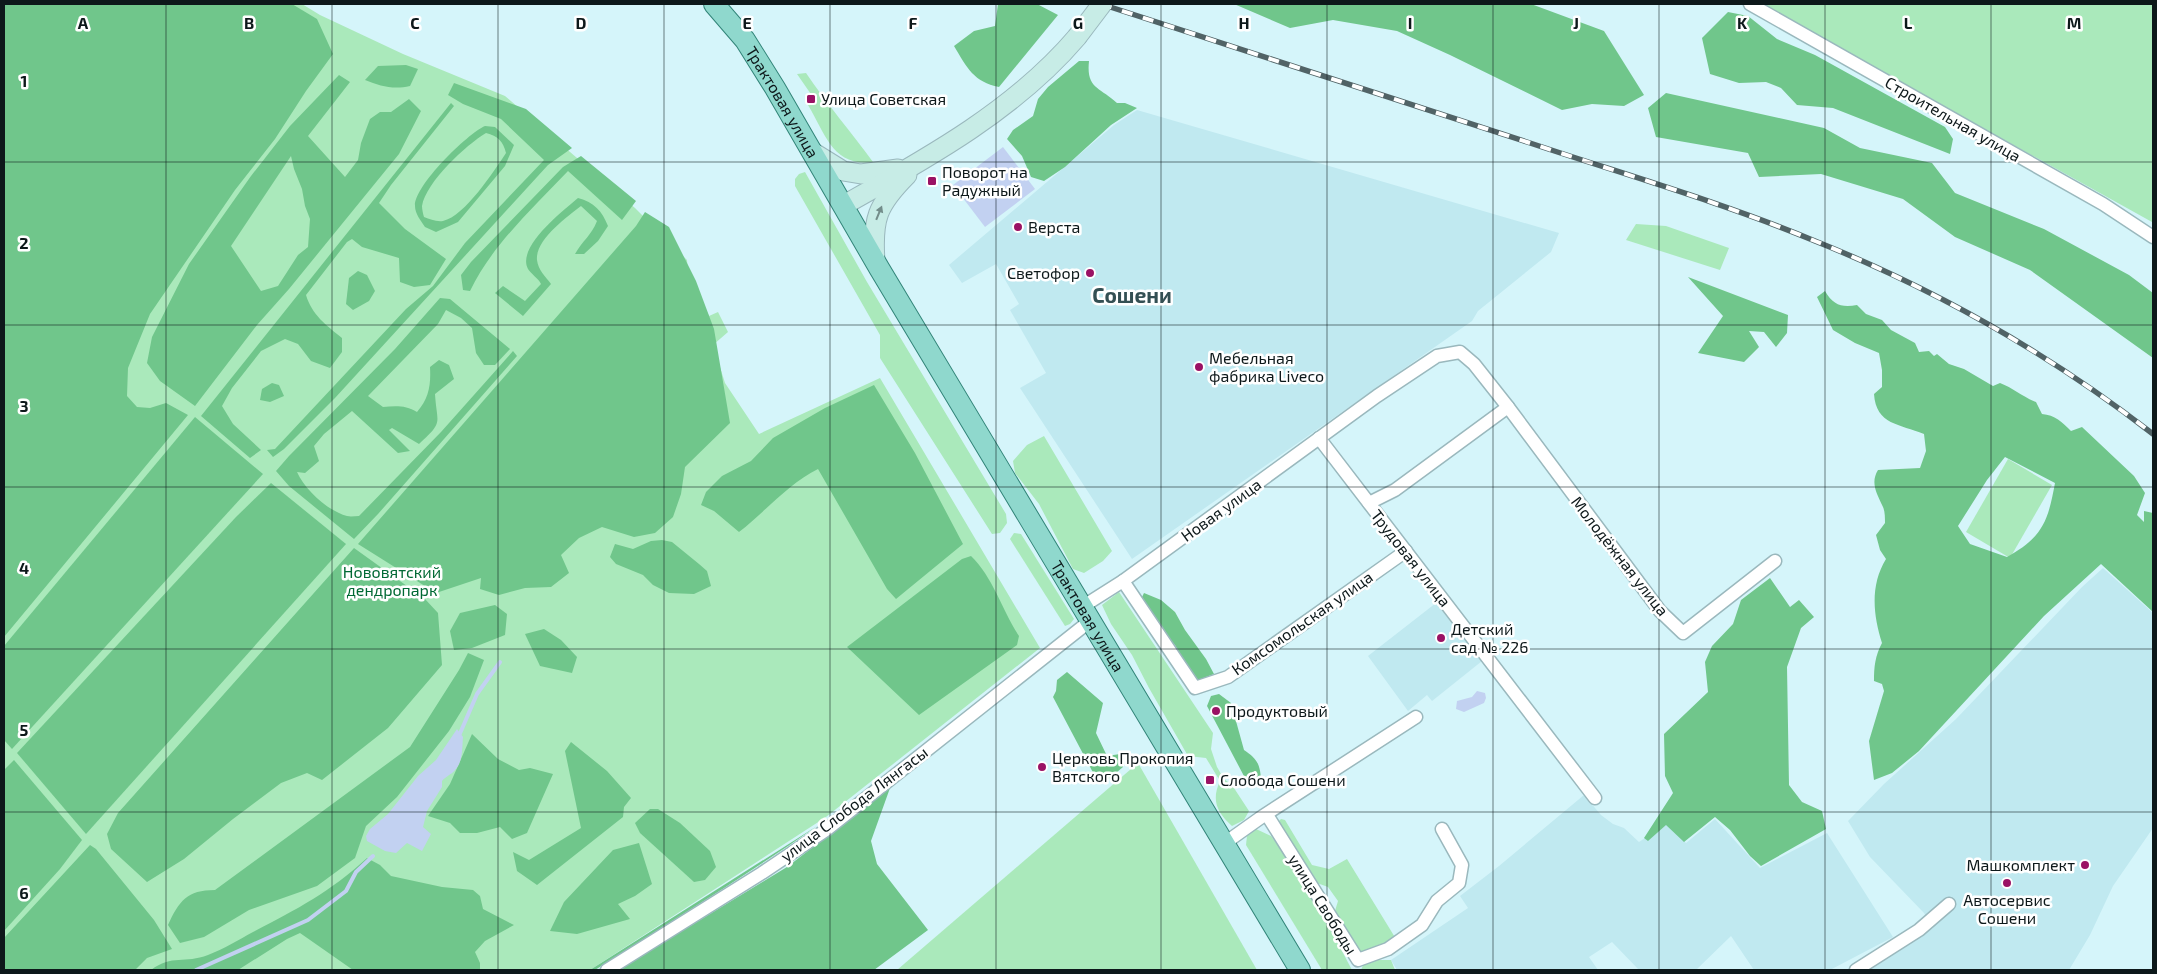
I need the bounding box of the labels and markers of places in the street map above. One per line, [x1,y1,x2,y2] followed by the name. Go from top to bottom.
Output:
[821,89,946,108] place label: Улица Советская
[805,93,817,105] marker: Улица Советская
[942,162,1028,200] place label: Поворот на Радужный
[926,175,938,187] marker: Поворот на Радужный
[1028,217,1080,236] place label: Верста
[1012,221,1024,233] marker: Верста
[1007,263,1080,282] place label: Светофор
[1084,267,1096,279] marker: Светофор
[1209,348,1324,385] place label: Мебельная фабрика Liveco
[1193,361,1205,373] marker: Мебельная фабрика Liveco
[1451,619,1528,656] place label: Детский сад № 226
[1435,632,1447,644] marker: Детский сад № 226
[1226,701,1328,721] place label: Продуктовый
[1210,705,1222,717] marker: Продуктовый
[1052,748,1193,785] place label: Церковь Прокопия Вятского
[1036,761,1048,773] marker: Церковь Прокопия Вятского
[1220,770,1346,789] place label: Слобода Сошени
[1204,774,1216,786] marker: Слобода Сошени
[1966,855,2075,874] place label: Машкомплект
[2079,859,2091,871] marker: Машкомплект
[2001,877,2013,889] marker: Автосервис Сошени
[1963,890,2051,927] place label: Автосервис Сошени

